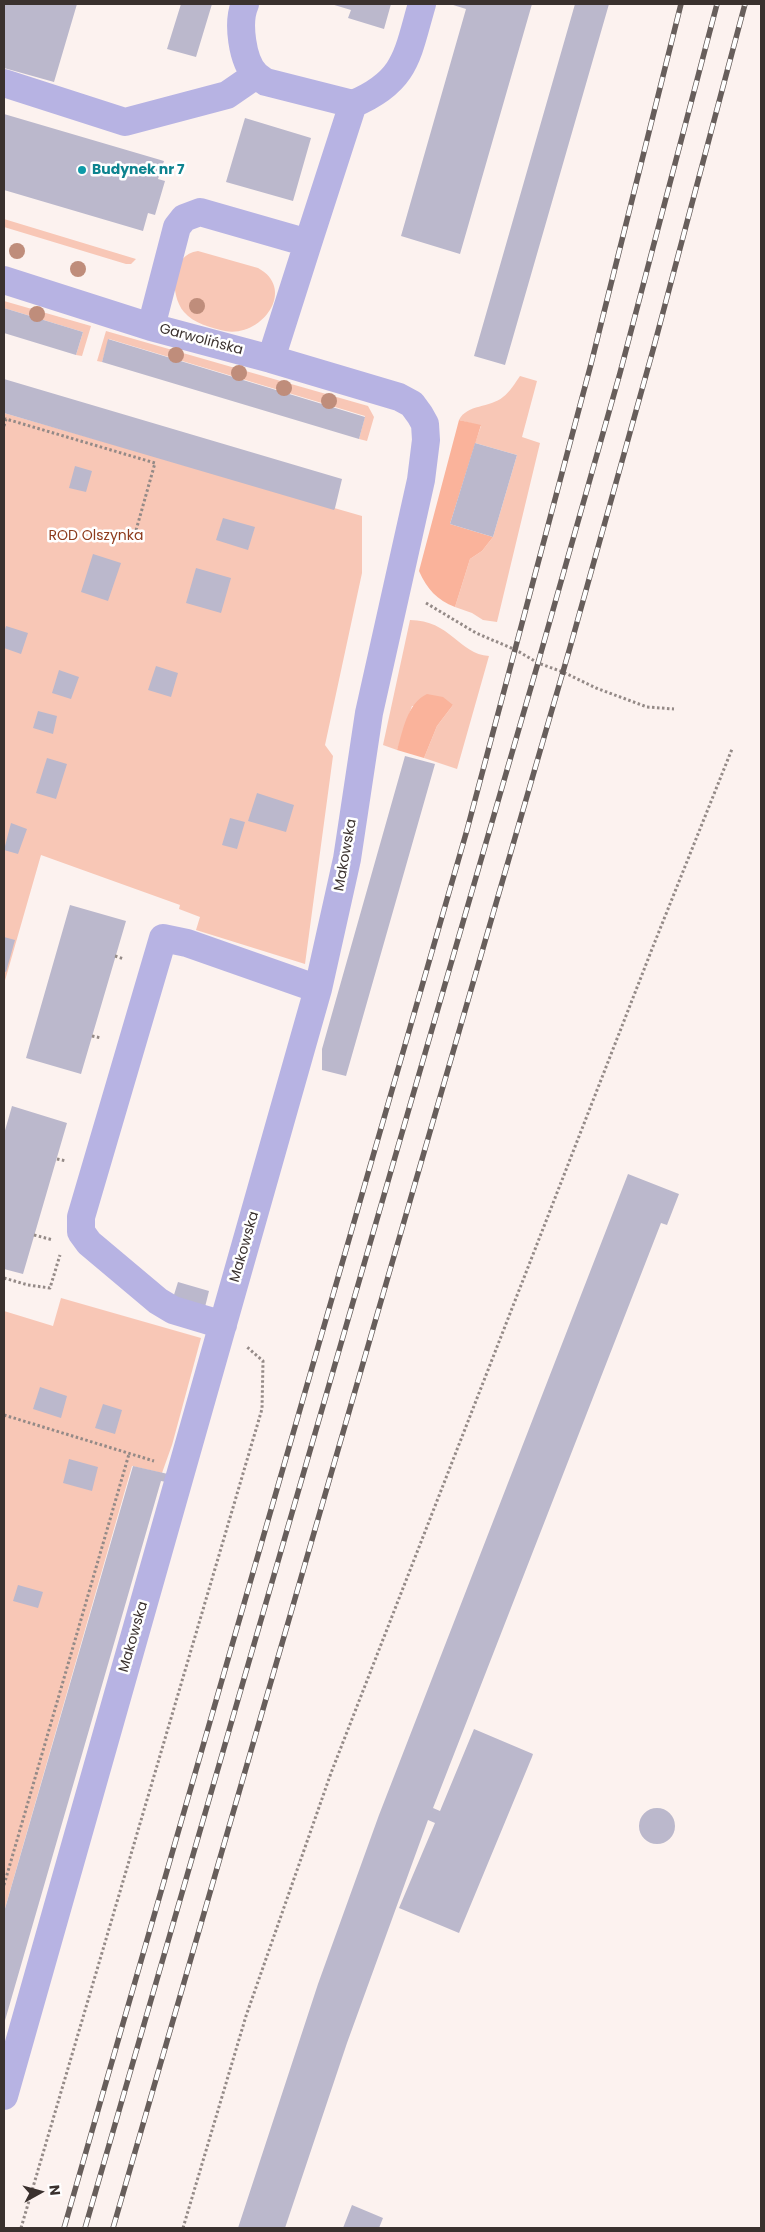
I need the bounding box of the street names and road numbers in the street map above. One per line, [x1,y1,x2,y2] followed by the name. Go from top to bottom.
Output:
[157,321,245,359] street label: Garwolińska
[331,818,361,892] street label: Makowska
[227,1210,263,1284] street label: Makowska
[116,1600,152,1674] street label: Makowska

